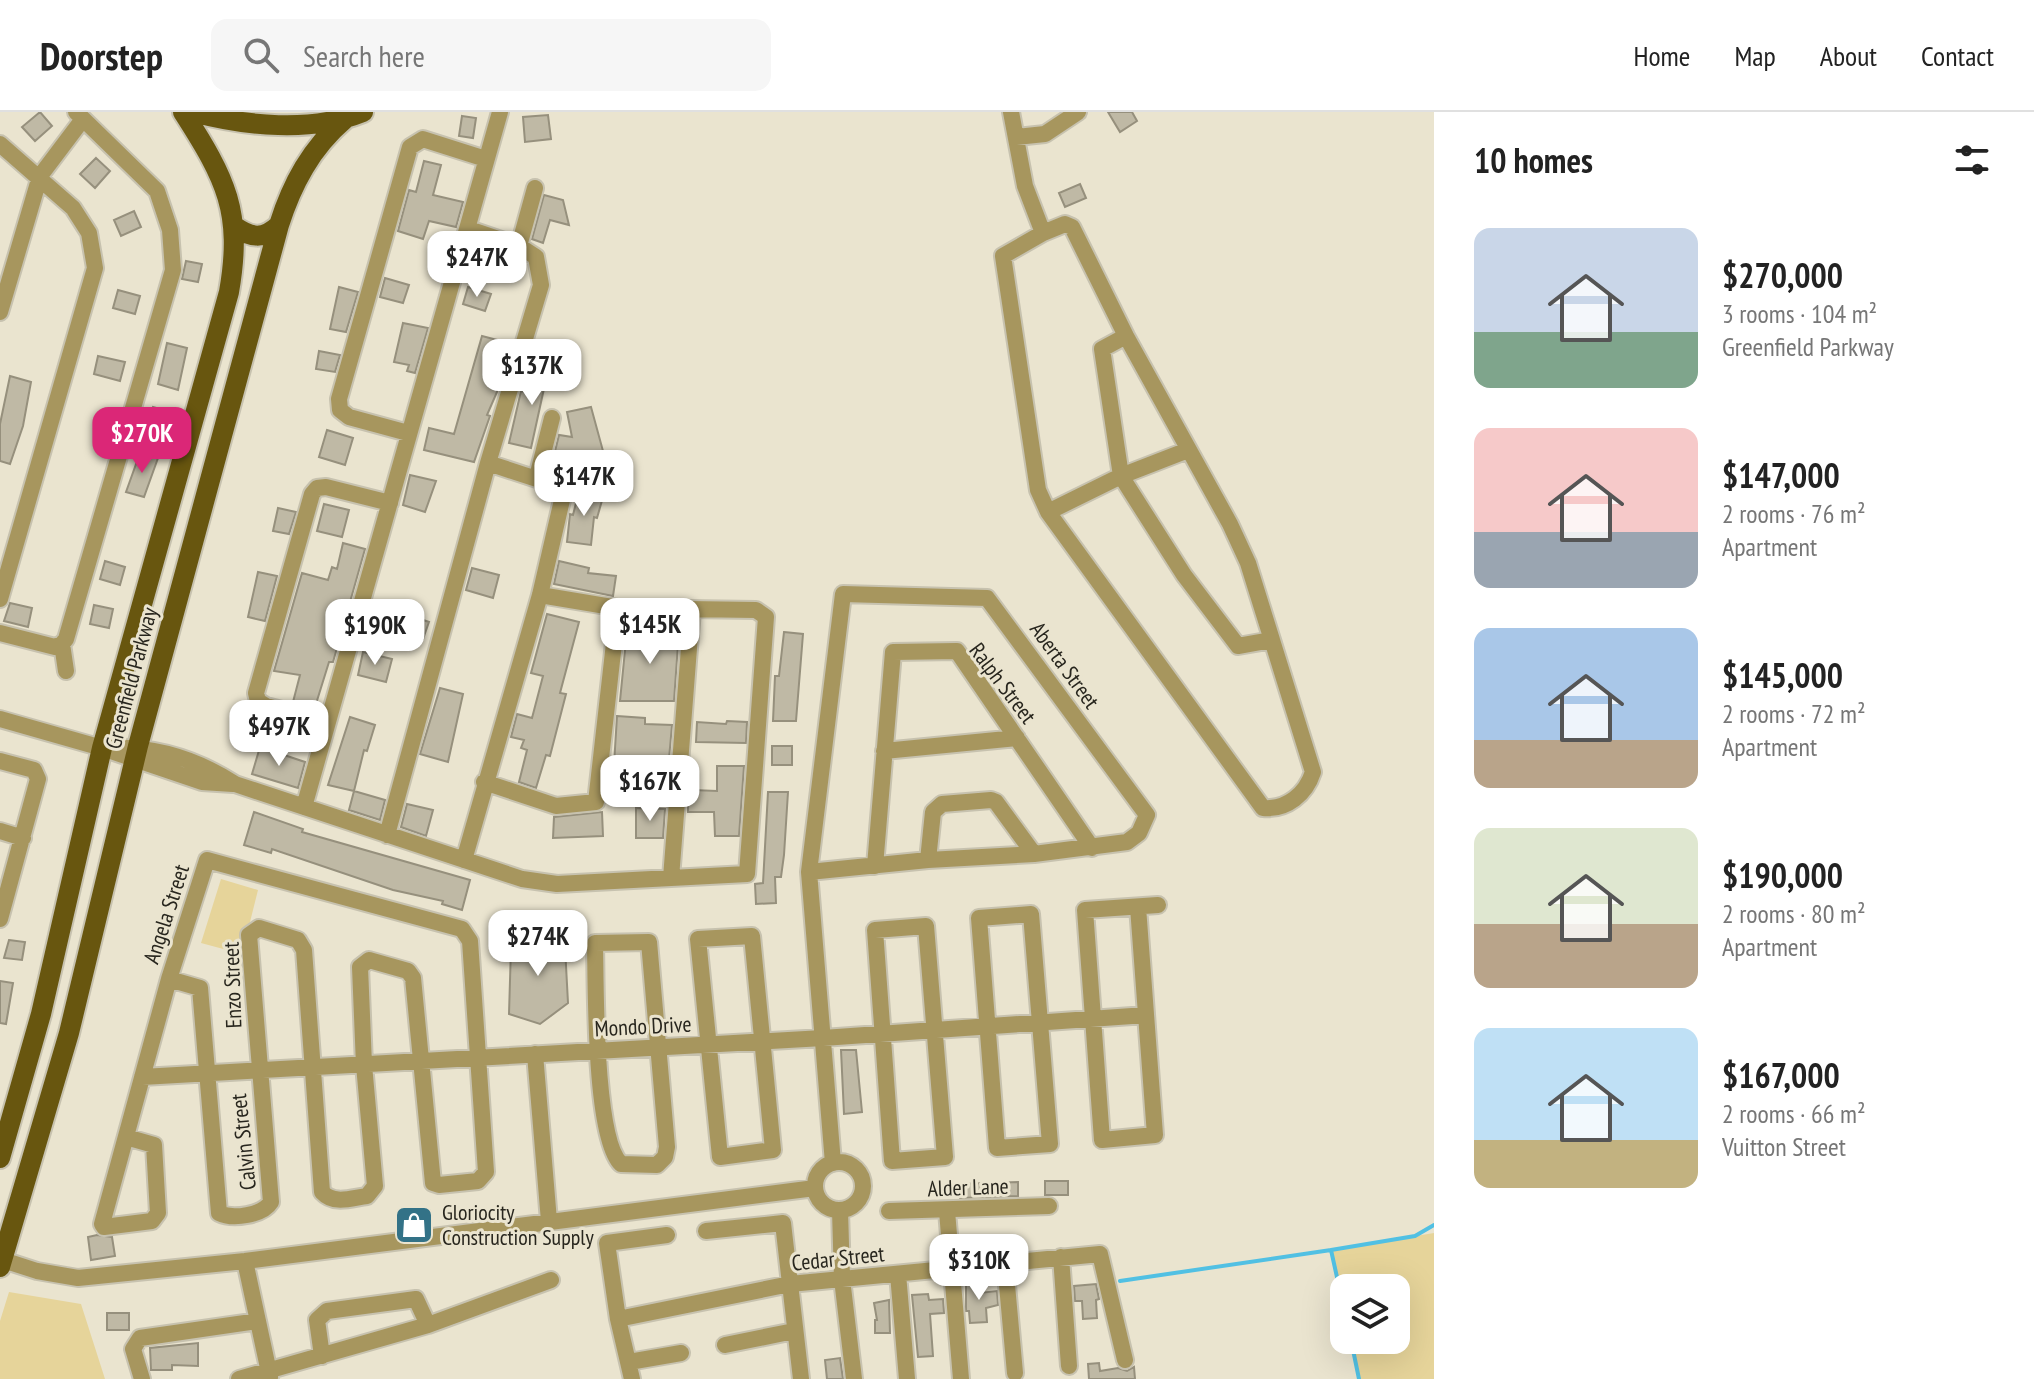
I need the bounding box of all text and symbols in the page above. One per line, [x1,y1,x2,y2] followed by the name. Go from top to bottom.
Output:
[211,19,771,91] search box
[40,31,163,80] text: Doorstep
[239,33,283,77] icon: search
[303,36,425,75] text: Search here
[1634,37,1690,74] text: Home
[1734,37,1776,74] text: Map
[1820,37,1877,74] text: About
[1921,37,1994,74] text: Contact
[1474,138,1593,182] text: 10 homes
[1950,138,1994,182] icon: filters
[421,231,533,299] pin: $247K
[445,240,509,273] text: $247K
[1722,253,1843,297] text: $270,000
[1538,260,1634,356] icon: home
[1722,297,1877,330] text: 3 rooms · 104 m²
[1722,330,1894,363] text: Greenfield Parkway
[476,339,588,407] pin: $137K
[500,348,564,381] text: $137K
[86,407,198,475] pin: $270K
[110,416,174,449] text: $270K
[528,450,640,518] pin: $147K
[1722,453,1840,497] text: $147,000
[552,459,616,492] text: $147K
[1538,460,1634,556] icon: home
[1722,497,1866,530] text: 2 rooms · 76 m²
[1722,530,1817,563] text: Apartment
[594,598,706,666] pin: $145K
[319,599,431,667] pin: $190K
[99,604,164,752] street label: Greenfield Parkway
[618,607,682,640] text: $145K
[343,608,407,641] text: $190K
[1024,616,1106,714] street label: Aberta Street
[964,637,1042,729] street label: Ralph Street
[1722,653,1843,697] text: $145,000
[1538,660,1634,756] icon: home
[1722,697,1866,730] text: 2 rooms · 72 m²
[223,700,335,768] pin: $497K
[247,709,311,742] text: $497K
[1722,730,1817,763] text: Apartment
[594,755,706,823] pin: $167K
[618,764,682,797] text: $167K
[1722,853,1843,897] text: $190,000
[1538,860,1634,956] icon: home
[137,861,195,967] street label: Angela Street
[1722,897,1866,930] text: 2 rooms · 80 m²
[482,910,594,978] pin: $274K
[506,919,570,952] text: $274K
[1722,930,1817,963] text: Apartment
[216,941,248,1029] street label: Enzo Street
[594,1009,692,1043] street label: Mondo Drive
[1722,1053,1840,1097] text: $167,000
[1538,1060,1634,1156] icon: home
[224,1092,262,1192] street label: Calvin Street
[1722,1097,1866,1130] text: 2 rooms · 66 m²
[1722,1130,1846,1163] text: Vuitton Street
[927,1172,1009,1202] street label: Alder Lane
[442,1198,594,1251] place label: Gloriocity Construction Supply
[393,1204,435,1246] shop icon: Gloriocity Construction Supply
[923,1234,1035,1302] pin: $310K
[790,1239,886,1277] street label: Cedar Street
[947,1243,1011,1276] text: $310K
[1330,1274,1410,1354] map controls
[1330,1274,1410,1354] button: layers

